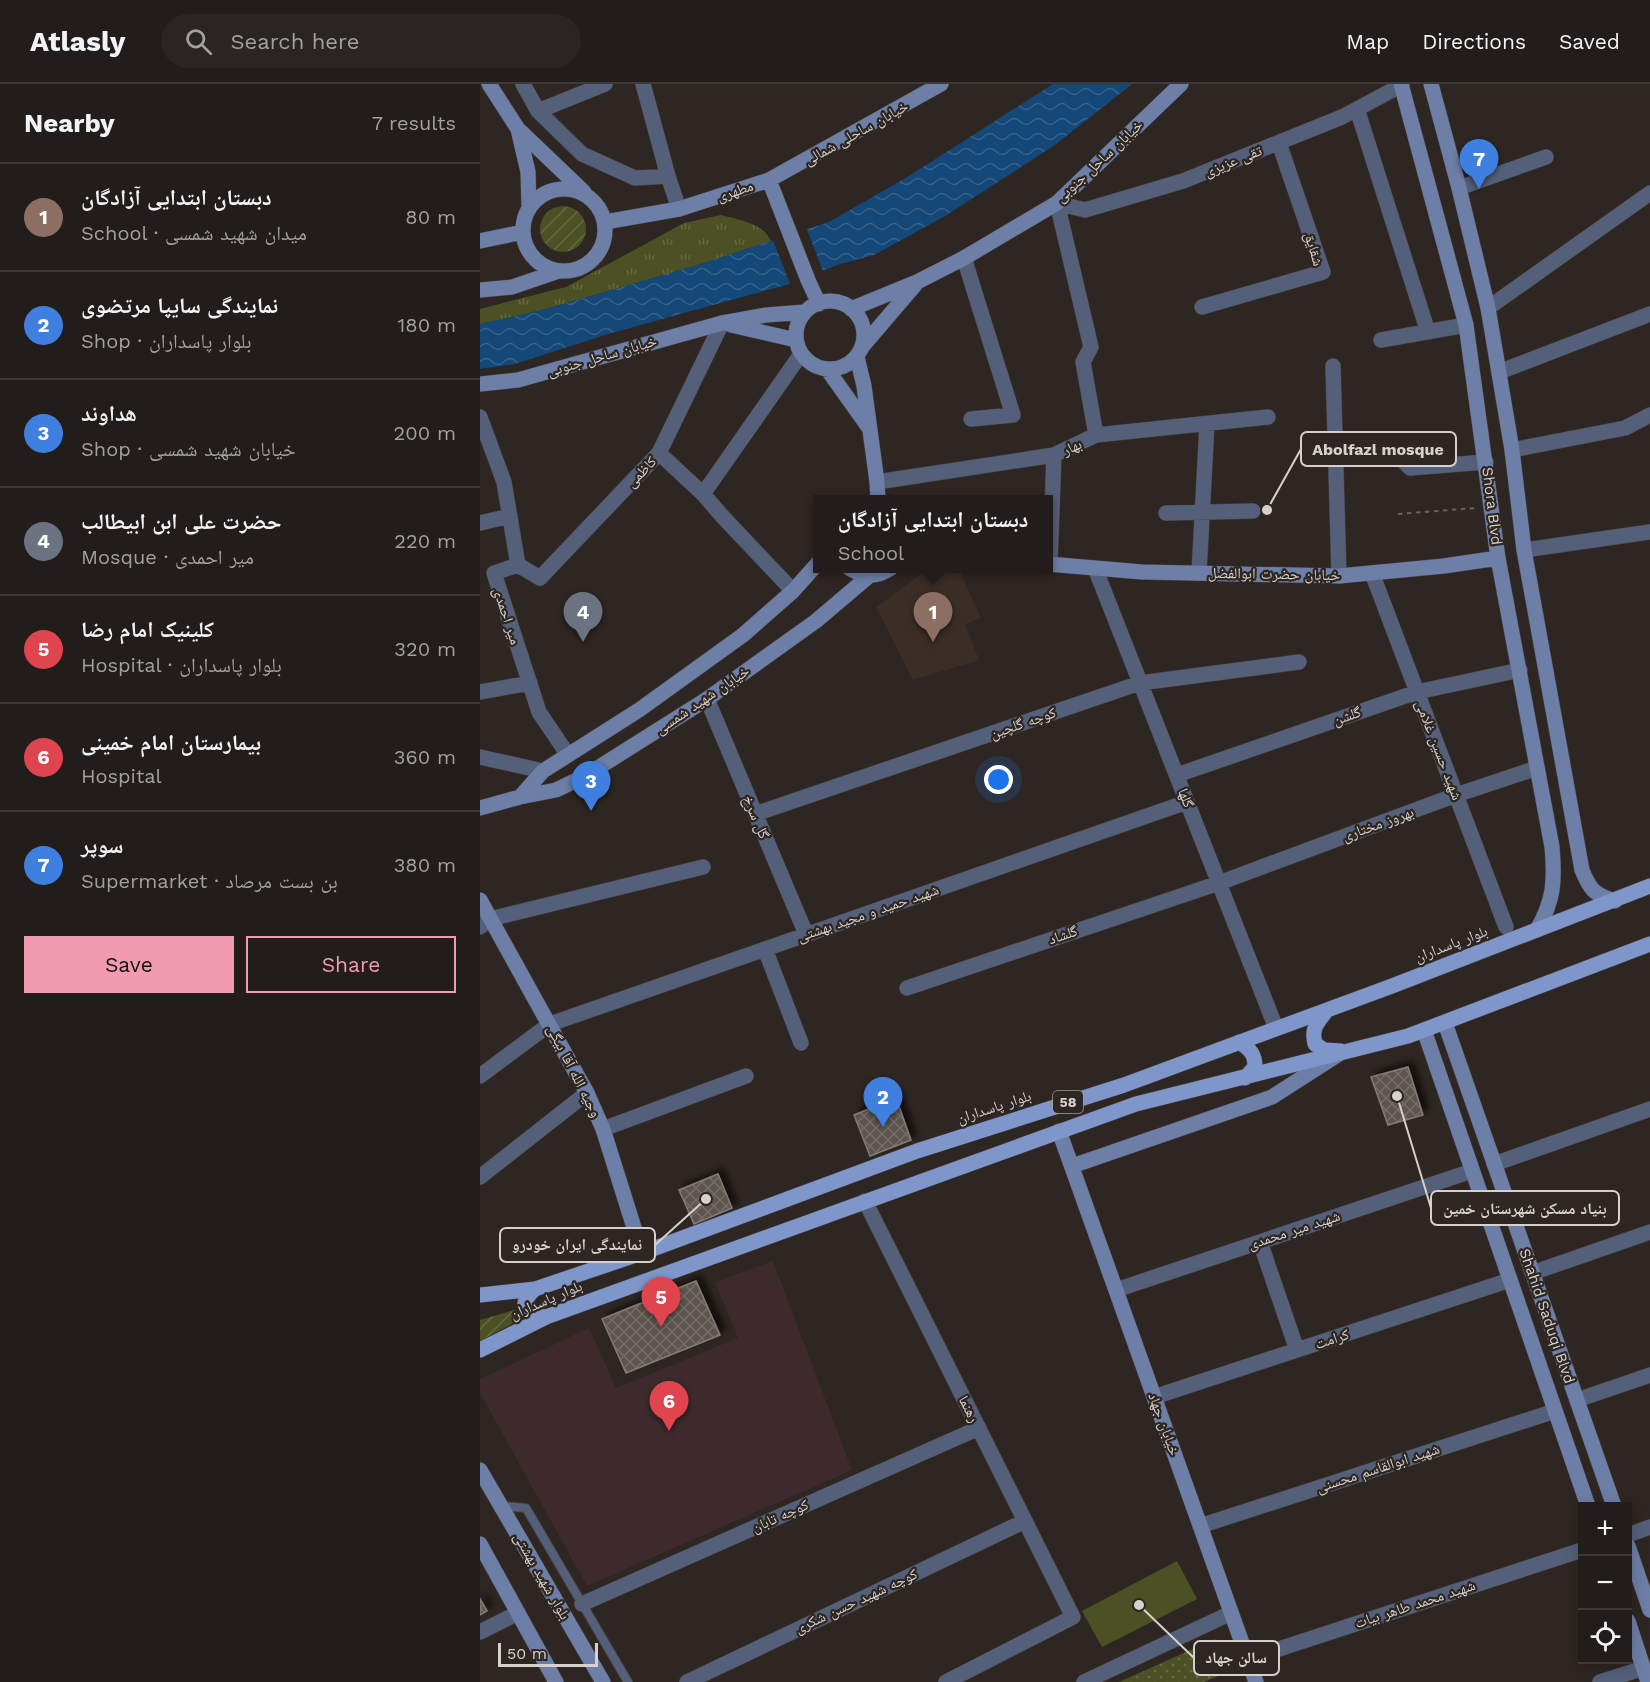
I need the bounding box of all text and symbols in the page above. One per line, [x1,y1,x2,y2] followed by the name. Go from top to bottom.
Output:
[161,14,581,68] search box
[30,25,125,58] text: Atlasly
[182,25,215,58] icon: search
[230,29,359,54] text: Search here
[1346,29,1389,54] text: Map
[1422,29,1526,54] text: Directions
[1559,29,1620,54] text: Saved
[801,97,912,170] street label: خیابان ساحلی شمالی
[24,108,115,138] text: Nearby
[372,111,456,135] text: 7 results
[1051,116,1148,207] street label: خیابان ساحل جنوبی
[1460,140,1498,189] pin: 7
[1202,141,1265,182] street label: تقی عزیزی
[714,177,756,206] street label: مطهری
[81,185,272,210] text: دبستان ابتدایی آزادگان
[39,205,48,229] text: 1
[405,205,456,229] text: 80 m
[81,221,307,245] text: School · میدان شهید شمسی
[1299,230,1328,268] street label: شقایق
[81,293,278,318] text: نمایندگی سایپا مرتضوی
[38,313,49,337] text: 2
[398,313,456,337] text: 180 m
[81,329,252,353] text: Shop · بلوار پاسداران
[545,332,660,381] street label: خیابان ساحل جنوبی
[81,401,137,426] text: هداوند
[38,421,49,445] text: 3
[394,421,456,445] text: 200 m
[1301,432,1456,466] callout: Abolfazl mosque
[1058,435,1085,460] street label: بهار
[81,437,296,461] text: Shop · خیابان شهید شمسی
[1312,440,1444,459] text: Abolfazl mosque
[622,453,661,492] street label: کاظمی
[1478,466,1506,546] street label: Shora Blvd
[813,495,1053,573] popup
[838,507,1028,532] text: دبستان ابتدایی آزادگان
[81,509,281,534] text: حضرت علی ابن ابیطالب
[37,529,50,553] text: 4
[394,529,456,553] text: 220 m
[838,541,904,565] text: School
[81,545,254,569] text: Mosque · میر احمدی
[1208,564,1341,585] street label: خیابان حضرت ابوالفضل
[488,585,525,647] street label: میر احمدی
[564,592,602,642] pin: 4
[914,592,952,642] pin: 1
[81,617,214,642] text: کلینیک امام رضا
[38,637,49,661] text: 5
[394,637,456,661] text: 320 m
[81,653,282,677] text: Hospital · بلوار پاسداران
[651,662,754,739] street label: خیابان شهید شمسی
[1411,697,1466,803] street label: شهید حسین غلامی
[988,703,1059,744] street label: کوچه گلچین
[1331,703,1364,730] street label: گلشن
[81,730,261,755] text: بیمارستان امام خمینی
[37,745,50,769] text: 6
[394,745,456,769] text: 360 m
[572,762,610,811] pin: 3
[81,764,162,788] text: Hospital
[984,765,1013,794] your location
[1174,786,1198,811] street label: گلها
[738,792,773,842] street label: گل سرخ
[1340,803,1417,846] street label: بهروز مختاری
[81,833,123,858] text: سوپر
[37,853,50,877] text: 7
[394,853,456,877] text: 380 m
[81,869,338,893] text: Supermarket · بن بست مرصاد
[795,880,942,947] street label: شهید حمید و مجید بهشتی
[1046,922,1080,948] street label: گلشاد
[1412,922,1490,967] street label: بلوار پاسداران
[24,936,234,993] button: Save
[246,936,456,993] button: Share
[542,1022,605,1121] street label: وجیه الله آقا بیگی
[864,1078,902,1127] pin: 2
[955,1087,1034,1128] street label: بلوار پاسداران
[1053,1091,1083,1113] road number: 58
[1431,1191,1619,1225] callout: بنیاد مسکن شهرستان خمین
[1443,1199,1607,1218] text: بنیاد مسکن شهرستان خمین
[1246,1207,1343,1254] street label: شهید میر محمدی
[500,1228,655,1262] callout: نمایندگی ایران خودرو
[512,1235,642,1254] text: نمایندگی ایران خودرو
[1515,1246,1579,1386] street label: Shahid Saduqi Blvd
[507,1277,585,1324] street label: بلوار پاسداران
[642,1278,681,1327] pin: 5
[1313,1325,1351,1353] street label: کرامت
[650,1382,688,1431] pin: 6
[1143,1390,1184,1459] street label: خیابان جهاد
[955,1393,983,1426] street label: رهنما
[1314,1440,1442,1497] street label: شهید ابوالقاسم محسنی
[749,1496,812,1537] street label: کوچه تابان
[1578,1502,1632,1664] map controls
[1578,1502,1632,1556] button: +
[509,1529,574,1623] street label: بلوار شهید بهشتی
[1578,1556,1632,1610] button: −
[792,1565,921,1638] street label: کوچه شهید حسن شکری
[1352,1576,1478,1632] street label: شهید محمد طاهر بیات
[1578,1610,1632,1664] button: locate
[498,1640,598,1668] scale bar
[1194,1641,1279,1675] callout: سالن جهاد
[507,1644,547,1663] text: 50 m
[1205,1648,1267,1667] text: سالن جهاد

